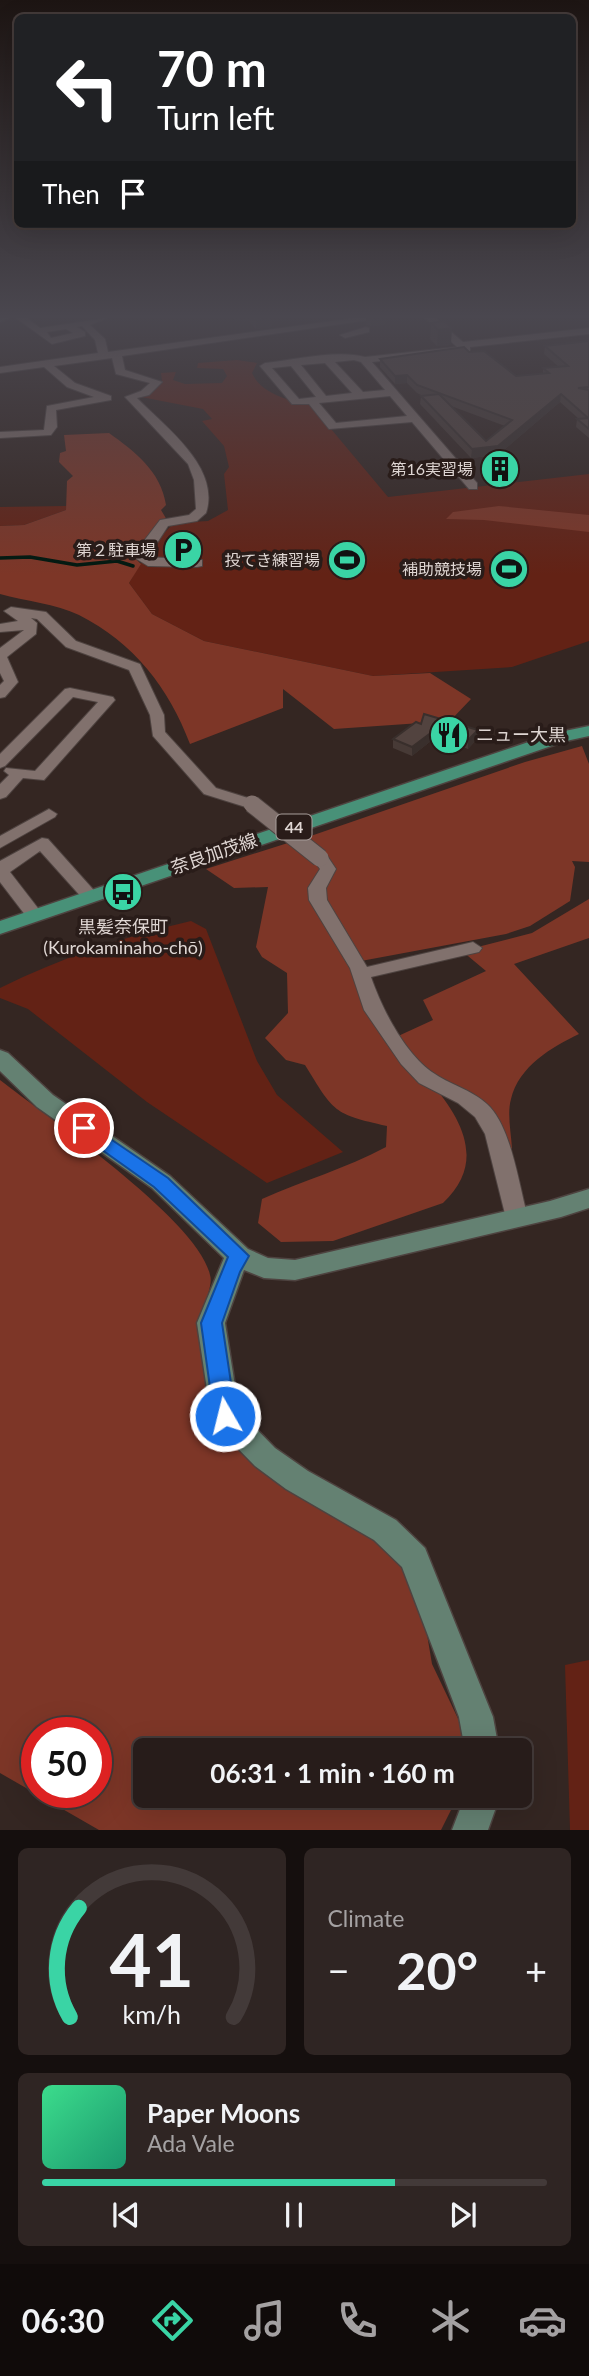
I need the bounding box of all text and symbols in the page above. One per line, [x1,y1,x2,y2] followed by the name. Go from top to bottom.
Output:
[157,39,267,97] text: 70 m
[42,42,133,133] icon: left
[157,98,274,137] text: Turn left
[114,175,152,213] icon: arrive
[42,178,100,210] text: Then
[479,448,521,490] building icon: 第16実習場
[390,459,473,478] place label: 第16実習場
[162,529,204,571] parking icon: 第２駐車場
[326,539,368,581] sports icon: 投てき練習場
[76,540,156,559] place label: 第２駐車場
[488,548,530,590] sports icon: 補助競技場
[224,550,320,569] place label: 投てき練習場
[402,559,482,578] place label: 補助競技場
[428,714,470,756] restaurant icon: ニュー大黒
[476,723,566,745] place label: ニュー大黒
[276,814,312,840] road number: 44
[168,828,260,878] street label: 奈良加茂線
[102,871,144,913] bus stop icon: 黒髪奈保町 (Kurokaminaho-chō)
[43,915,203,958] place label: 黒髪奈保町 (Kurokaminaho-chō)
[54,1098,114,1158] pin
[65,1109,103,1147] icon: arrive
[188,1379,262,1453] position arrow
[21,1717,112,1808] speed limit sign: 50
[210,1757,455,1789] text: 06:31 · 1 min · 160 m
[328,1904,404,1932] text: Climate
[110,1916,194,2004] text: 41
[396,1939,478,2001] text: 20°
[328,1947,350,1993] text: −
[525,1947,547,1993] text: +
[122,1999,181,2029] text: km/h
[147,2097,300,2129] text: Paper Moons
[147,2129,235,2157] text: Ada Vale
[107,2196,145,2234] icon: previous
[275,2196,313,2234] icon: pause
[444,2196,482,2234] icon: next
[148,2296,197,2345] icon: directions
[240,2296,289,2345] icon: music
[333,2296,382,2345] icon: phone
[426,2296,475,2345] icon: climate
[518,2296,567,2345] icon: car
[22,2301,104,2340] text: 06:30

